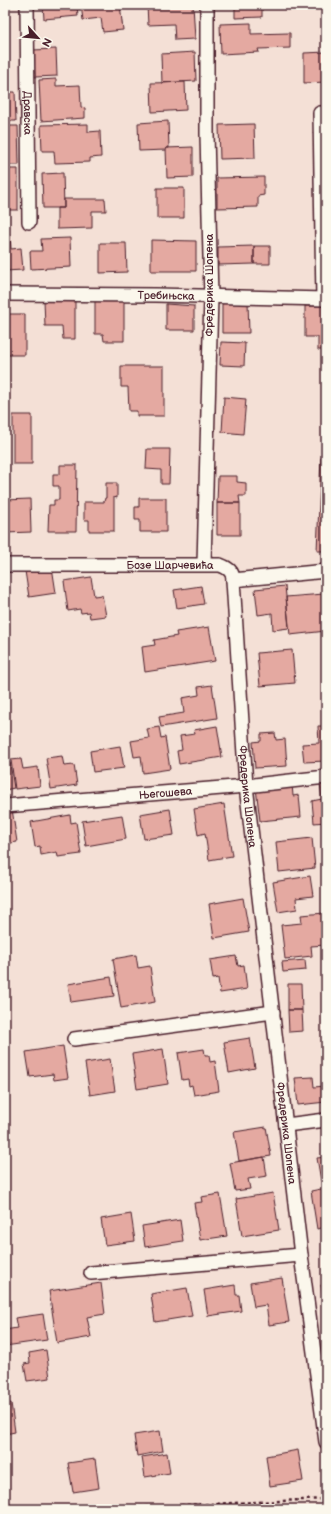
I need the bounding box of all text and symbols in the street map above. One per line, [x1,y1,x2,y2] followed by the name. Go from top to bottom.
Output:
[18,18,58,58] north arrow
[39,36,54,49] text: N
[21,91,34,135] street label: Дравска
[203,233,216,336] street label: Фредерика Шопена
[137,289,195,303] street label: Требињска
[127,559,214,572] street label: Бозе Шарчевића
[236,745,259,849] street label: Фредерика Шопена
[138,784,193,802] street label: Његошева
[274,1081,299,1186] street label: Фредерика Шопена

